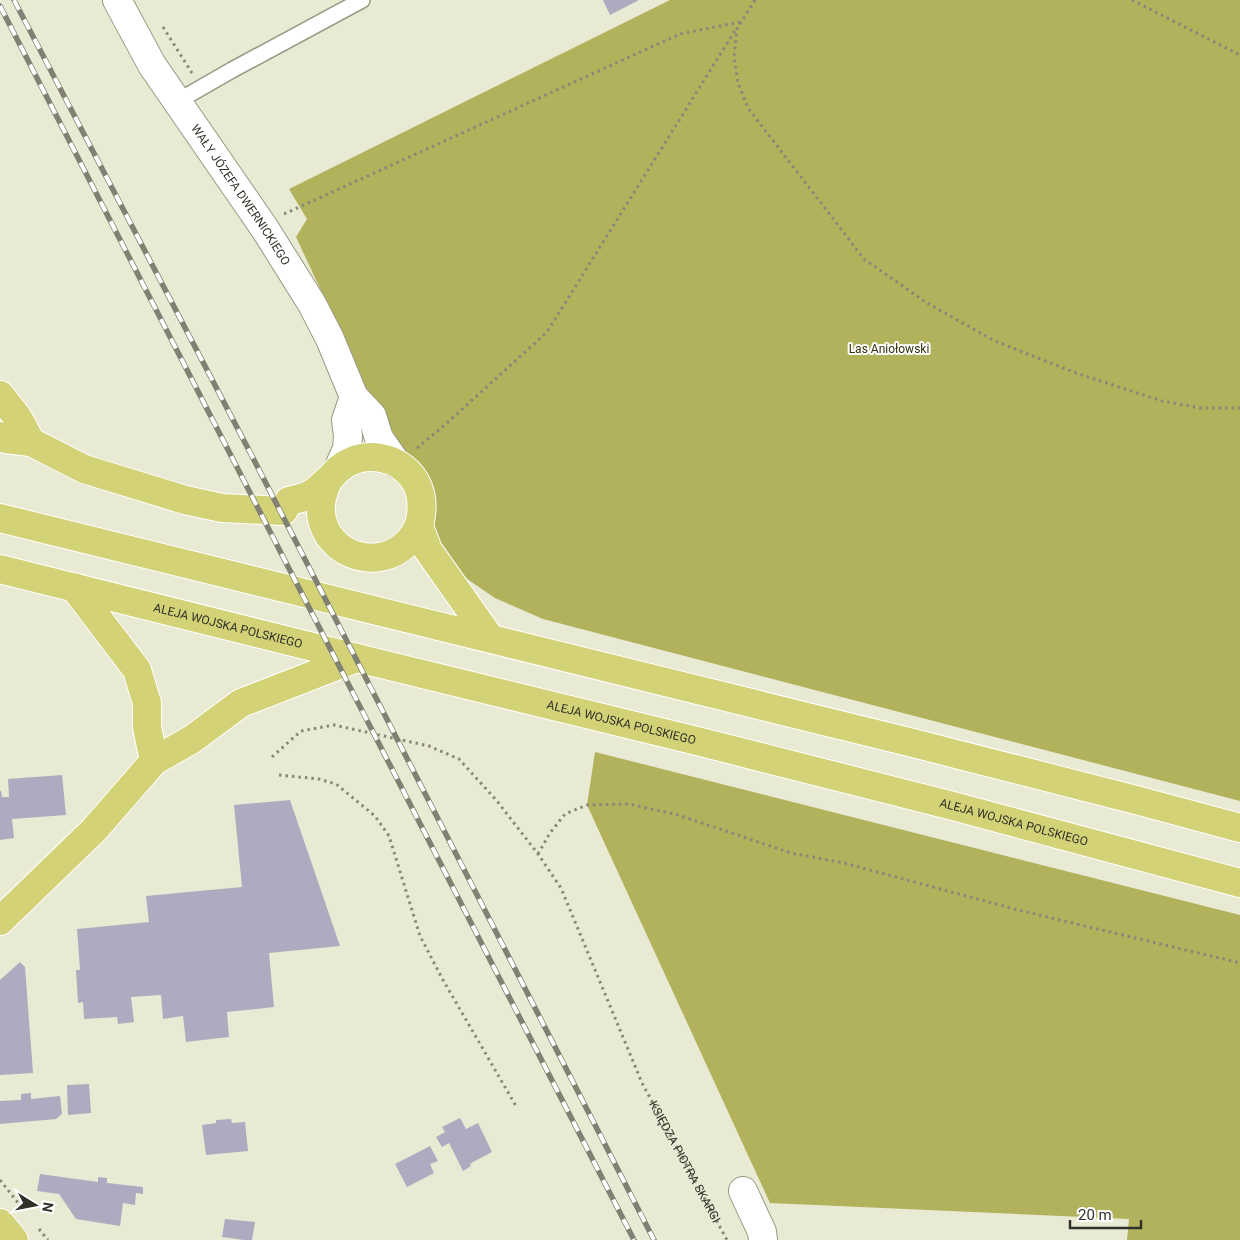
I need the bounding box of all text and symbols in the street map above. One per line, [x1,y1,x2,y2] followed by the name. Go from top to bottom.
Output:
[188,122,293,268] street label: WAŁY JÓZEFA DWERNICKIEGO
[849,342,929,356] park label: Las Aniołowski
[152,601,304,651] street label: ALEJA WOJSKA POLSKIEGO
[545,698,697,747] street label: ALEJA WOJSKA POLSKIEGO
[938,796,1090,849] street label: ALEJA WOJSKA POLSKIEGO
[646,1099,723,1225] street label: KSIĘDZA PIOTRA SKARGI
[10,1180,60,1230] north arrow
[1070,1198,1141,1230] scale bar
[39,1201,57,1214] text: N
[1078,1206,1112,1224] text: 20 m

